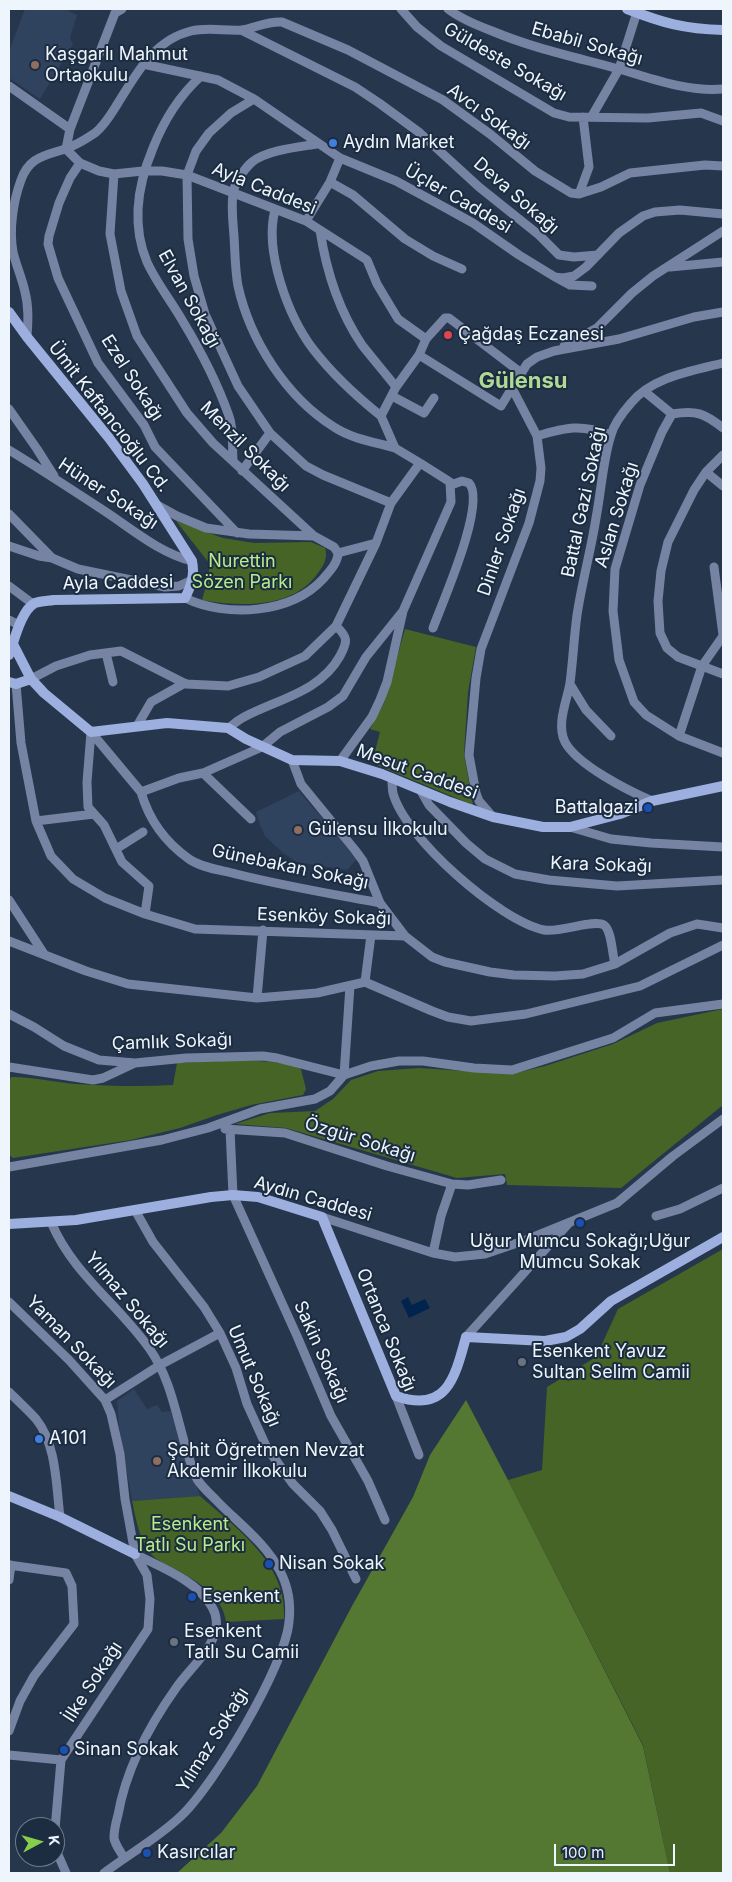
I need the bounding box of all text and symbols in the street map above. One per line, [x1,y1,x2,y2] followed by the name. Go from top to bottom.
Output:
[440,18,570,106] street label: Güldeste Sokağı
[529,18,645,70] street label: Ebabil Sokağı
[45,44,188,86] place label: Kaşgarlı Mahmut Ortaokulu
[29,59,41,71] marker: Kaşgarlı Mahmut Ortaokulu
[443,79,535,155] street label: Avcı Sokağı
[343,132,454,154] place label: Aydın Market
[327,137,339,149] marker: Aydın Market
[469,153,563,239] street label: Deva Sokağı
[209,158,319,220] street label: Ayla Caddesi
[401,160,515,238] street label: Üçler Caddesi
[153,246,225,352] street label: Elvan Sokağı
[458,324,604,346] place label: Çağdaş Eczanesi
[442,329,454,341] marker: Çağdaş Eczanesi
[96,331,168,425] street label: Ezel Sokağı
[43,337,175,497] street label: Ümit Kaftancıoğlu Cd.
[479,368,567,394] district label: Gülensu
[195,397,295,497] street label: Menzil Sokağı
[557,425,611,579] street label: Battal Gazi Sokağı
[54,454,162,534] street label: Hüner Sokağı
[591,459,643,571] street label: Aslan Sokağı
[473,485,531,599] street label: Dinler Sokağı
[192,551,292,594] park label: Nurettin Sözen Parkı
[63,571,173,595] street label: Ayla Caddesi
[353,740,481,804] street label: Mesut Caddesi
[555,797,638,819] place label: Battalgazi
[642,802,654,814] marker: Battalgazi
[308,819,448,841] place label: Gülensu İlkokulu
[292,824,304,836] marker: Gülensu İlkokulu
[210,840,370,894] street label: Günebakan Sokağı
[550,852,652,878] street label: Kara Sokağı
[257,904,391,930] street label: Esenköy Sokağı
[111,1029,233,1055] street label: Çamlık Sokağı
[302,1113,418,1167] street label: Özgür Sokağı
[252,1172,374,1226] street label: Aydın Caddesi
[574,1217,586,1229] marker: Uğur Mumcu Sokağı;Uğur Mumcu Sokak
[470,1231,690,1274] place label: Uğur Mumcu Sokağı;Uğur Mumcu Sokak
[80,1247,174,1353] street label: Yılmaz Sokağı
[351,1265,421,1395] street label: Ortanca Sokağı
[21,1291,121,1393] street label: Yaman Sokağı
[289,1298,353,1406] street label: Sakin Sokağı
[223,1322,285,1430] street label: Umut Sokağı
[532,1341,690,1384] place label: Esenkent Yavuz Sultan Selim Camii
[516,1356,528,1368] marker: Esenkent Yavuz Sultan Selim Camii
[49,1428,87,1450] place label: A101
[33,1433,45,1445] marker: A101
[167,1440,364,1482] place label: Şehit Öğretmen Nevzat Akdemir İlkokulu
[151,1455,163,1467] marker: Şehit Öğretmen Nevzat Akdemir İlkokulu
[135,1514,245,1556] park label: Esenkent Tatlı Su Parkı
[279,1553,384,1575] place label: Nisan Sokak
[263,1558,275,1570] marker: Nisan Sokak
[202,1586,280,1608] place label: Esenkent
[186,1591,198,1603] marker: Esenkent
[184,1621,299,1664] place label: Esenkent Tatlı Su Camii
[168,1636,180,1648] marker: Esenkent Tatlı Su Camii
[59,1638,127,1726] street label: İlke Sokağı
[172,1684,254,1796] street label: Yılmaz Sokağı
[74,1739,179,1761] place label: Sinan Sokak
[58,1744,70,1756] marker: Sinan Sokak
[15,1817,65,1867] north arrow
[557,1834,678,1866] scale bar
[45,1835,63,1846] text: K
[157,1842,235,1864] place label: Kasırcılar
[562,1843,604,1862] text: 100 m
[141,1847,153,1859] marker: Kasırcılar

